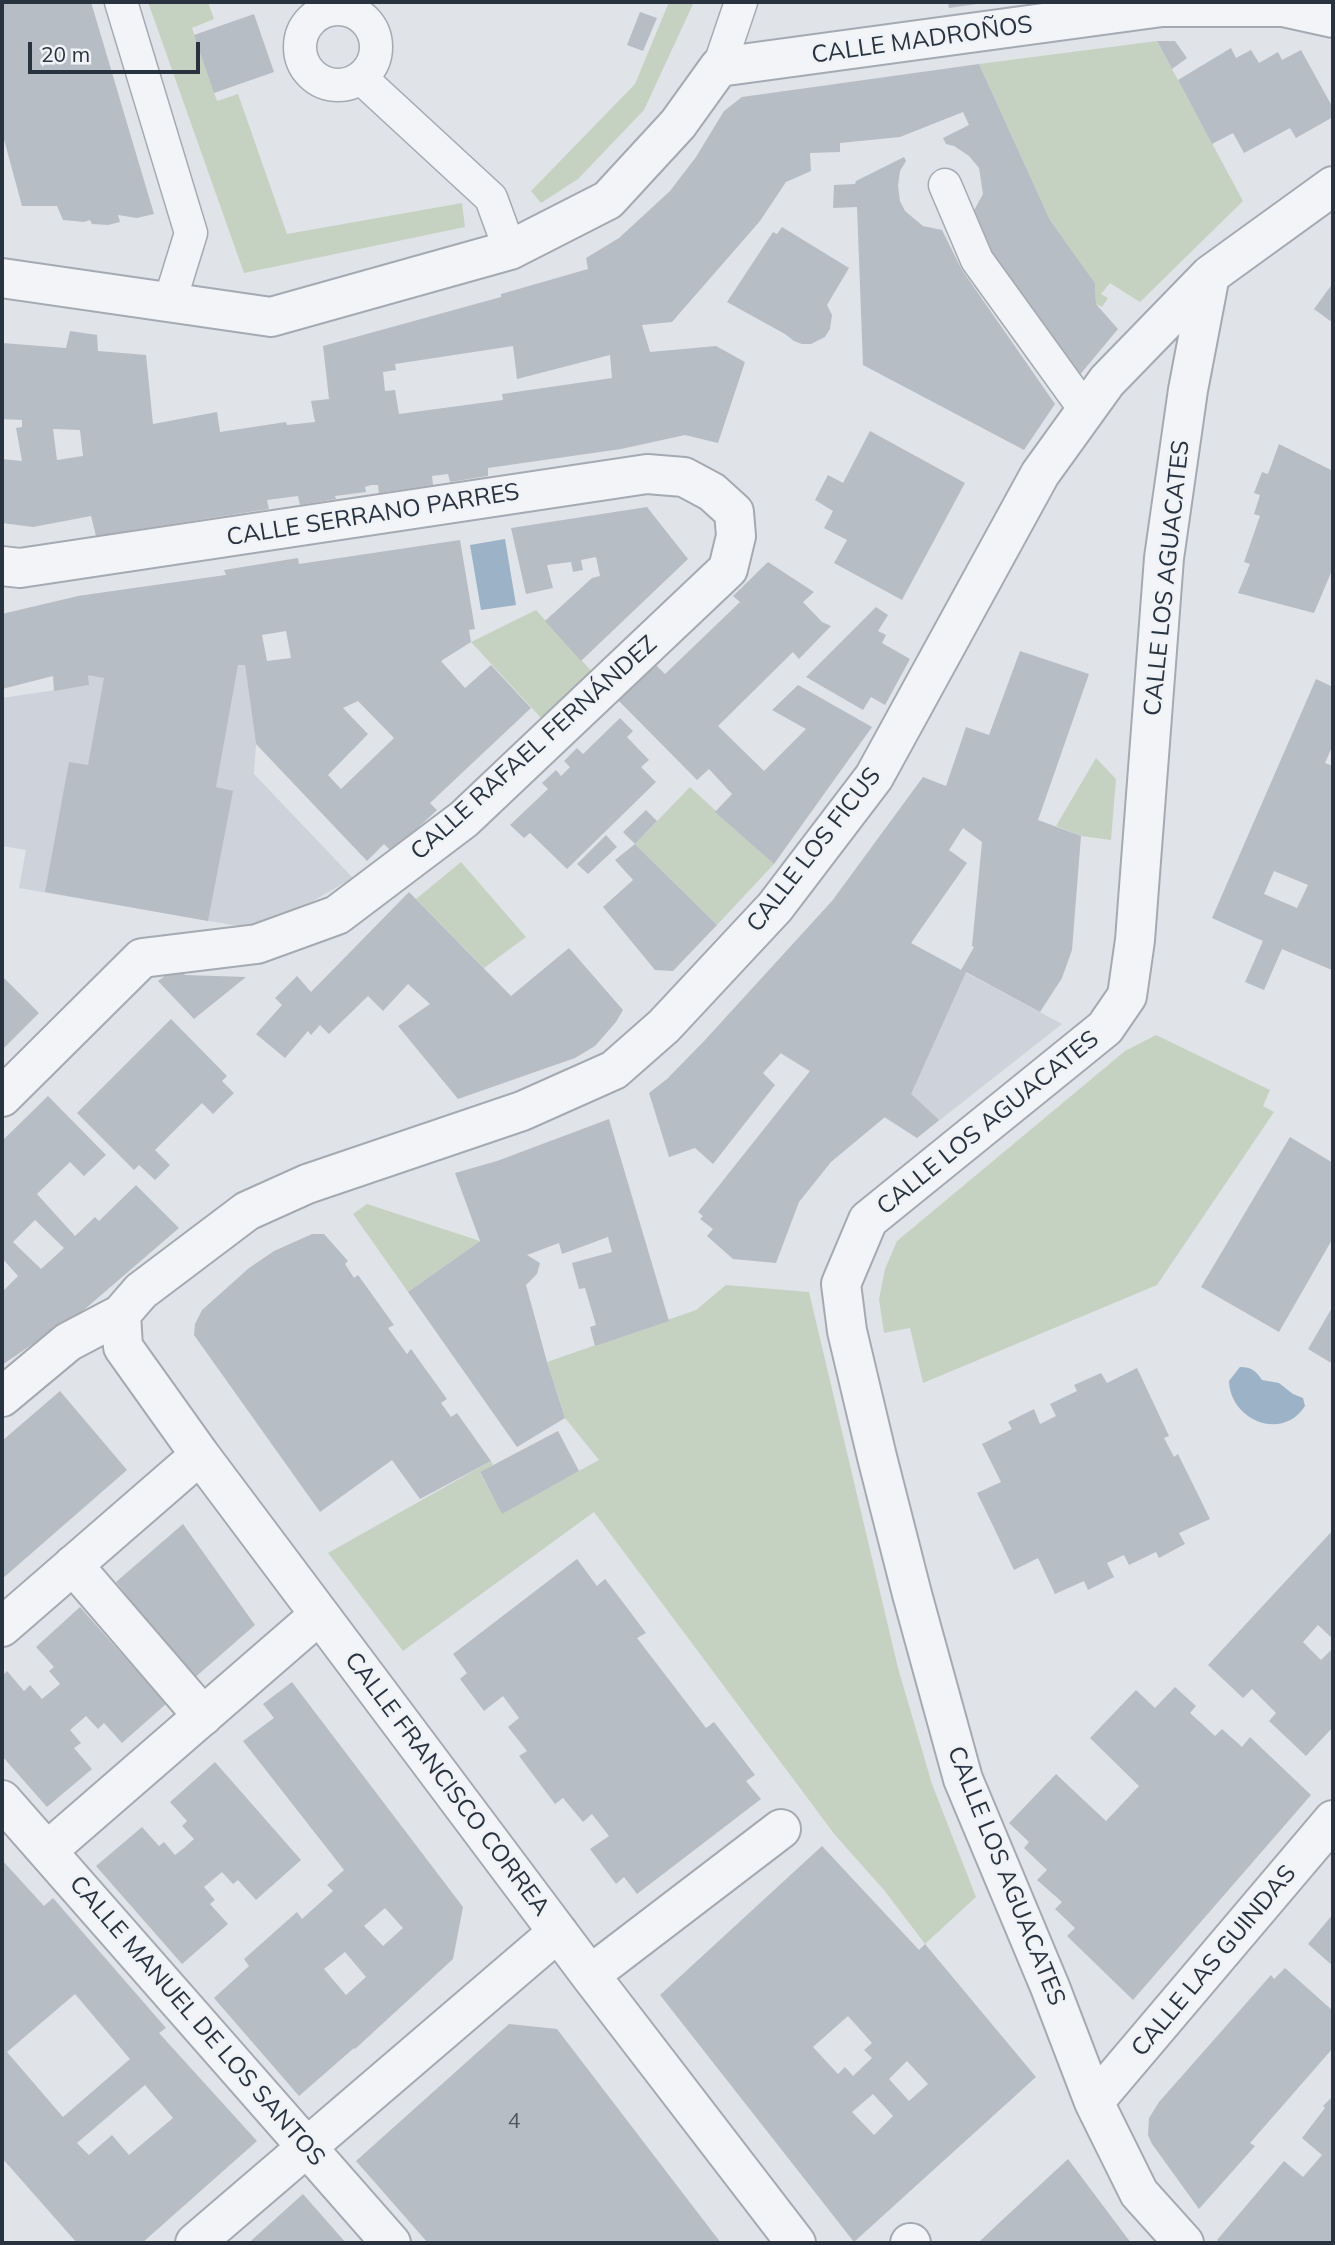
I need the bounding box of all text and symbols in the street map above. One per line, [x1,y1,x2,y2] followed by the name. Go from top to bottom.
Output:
[810,10,1034,70] street label: CALLE MADROÑOS
[32,28,203,72] scale bar
[41,41,90,67] text: 20 m
[1138,439,1196,717] street label: CALLE LOS AGUACATES
[225,478,521,552] street label: CALLE SERRANO PARRES
[405,630,663,866] street label: CALLE RAFAEL FERNÁNDEZ
[741,762,887,938] street label: CALLE LOS FICUS
[871,1025,1105,1221] street label: CALLE LOS AGUACATES
[338,1646,556,1922] street label: CALLE FRANCISCO CORREA
[941,1742,1071,2010] street label: CALLE LOS AGUACATES
[1126,1860,1302,2062] street label: CALLE LAS GUINDAS
[63,1870,331,2172] street label: CALLE MANUEL DE LOS SANTOS
[508,2109,520,2135] house number: 4

